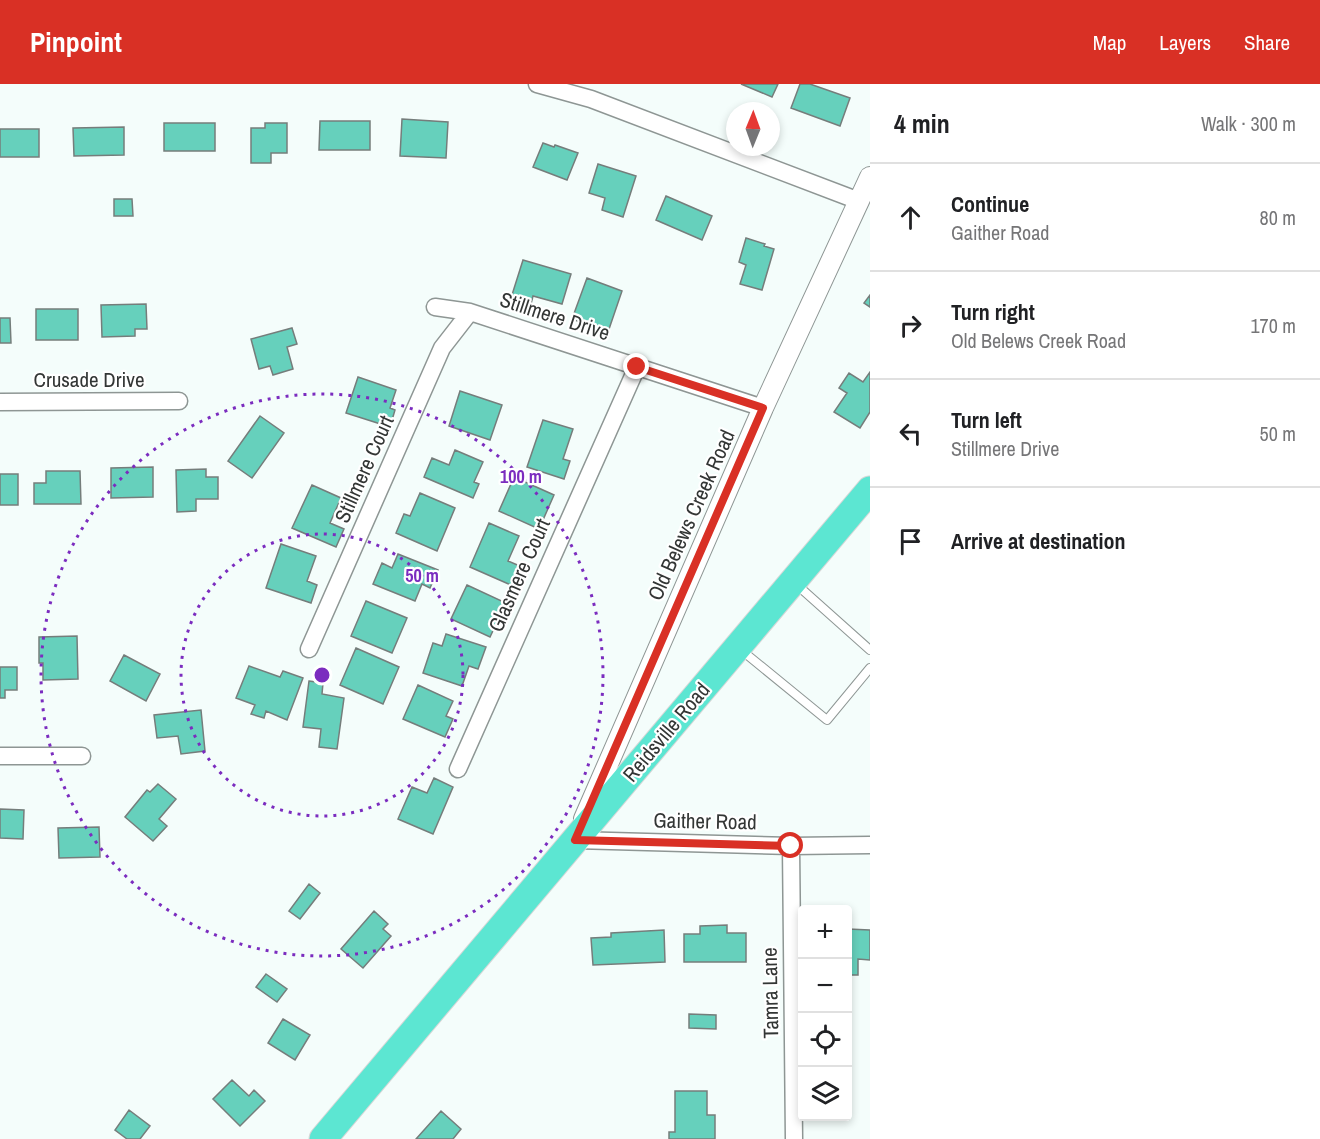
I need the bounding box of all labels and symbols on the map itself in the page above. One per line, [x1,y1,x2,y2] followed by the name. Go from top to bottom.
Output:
[726,102,780,156] north arrow
[496,285,614,347] street label: Stillmere Drive
[623,353,649,379] route end
[33,365,145,394] street label: Crusade Drive
[327,410,401,527] street label: Stillmere Court
[640,425,742,605] street label: Old Belews Creek Road
[500,464,542,489] text: 100 m
[481,513,557,636] street label: Glasmere Court
[405,563,439,588] text: 50 m
[312,665,332,685] centre of rings
[616,676,716,788] street label: Reidsville Road
[653,806,757,836] street label: Gaither Road
[777,832,803,858] route start
[755,947,785,1039] street label: Tamra Lane

